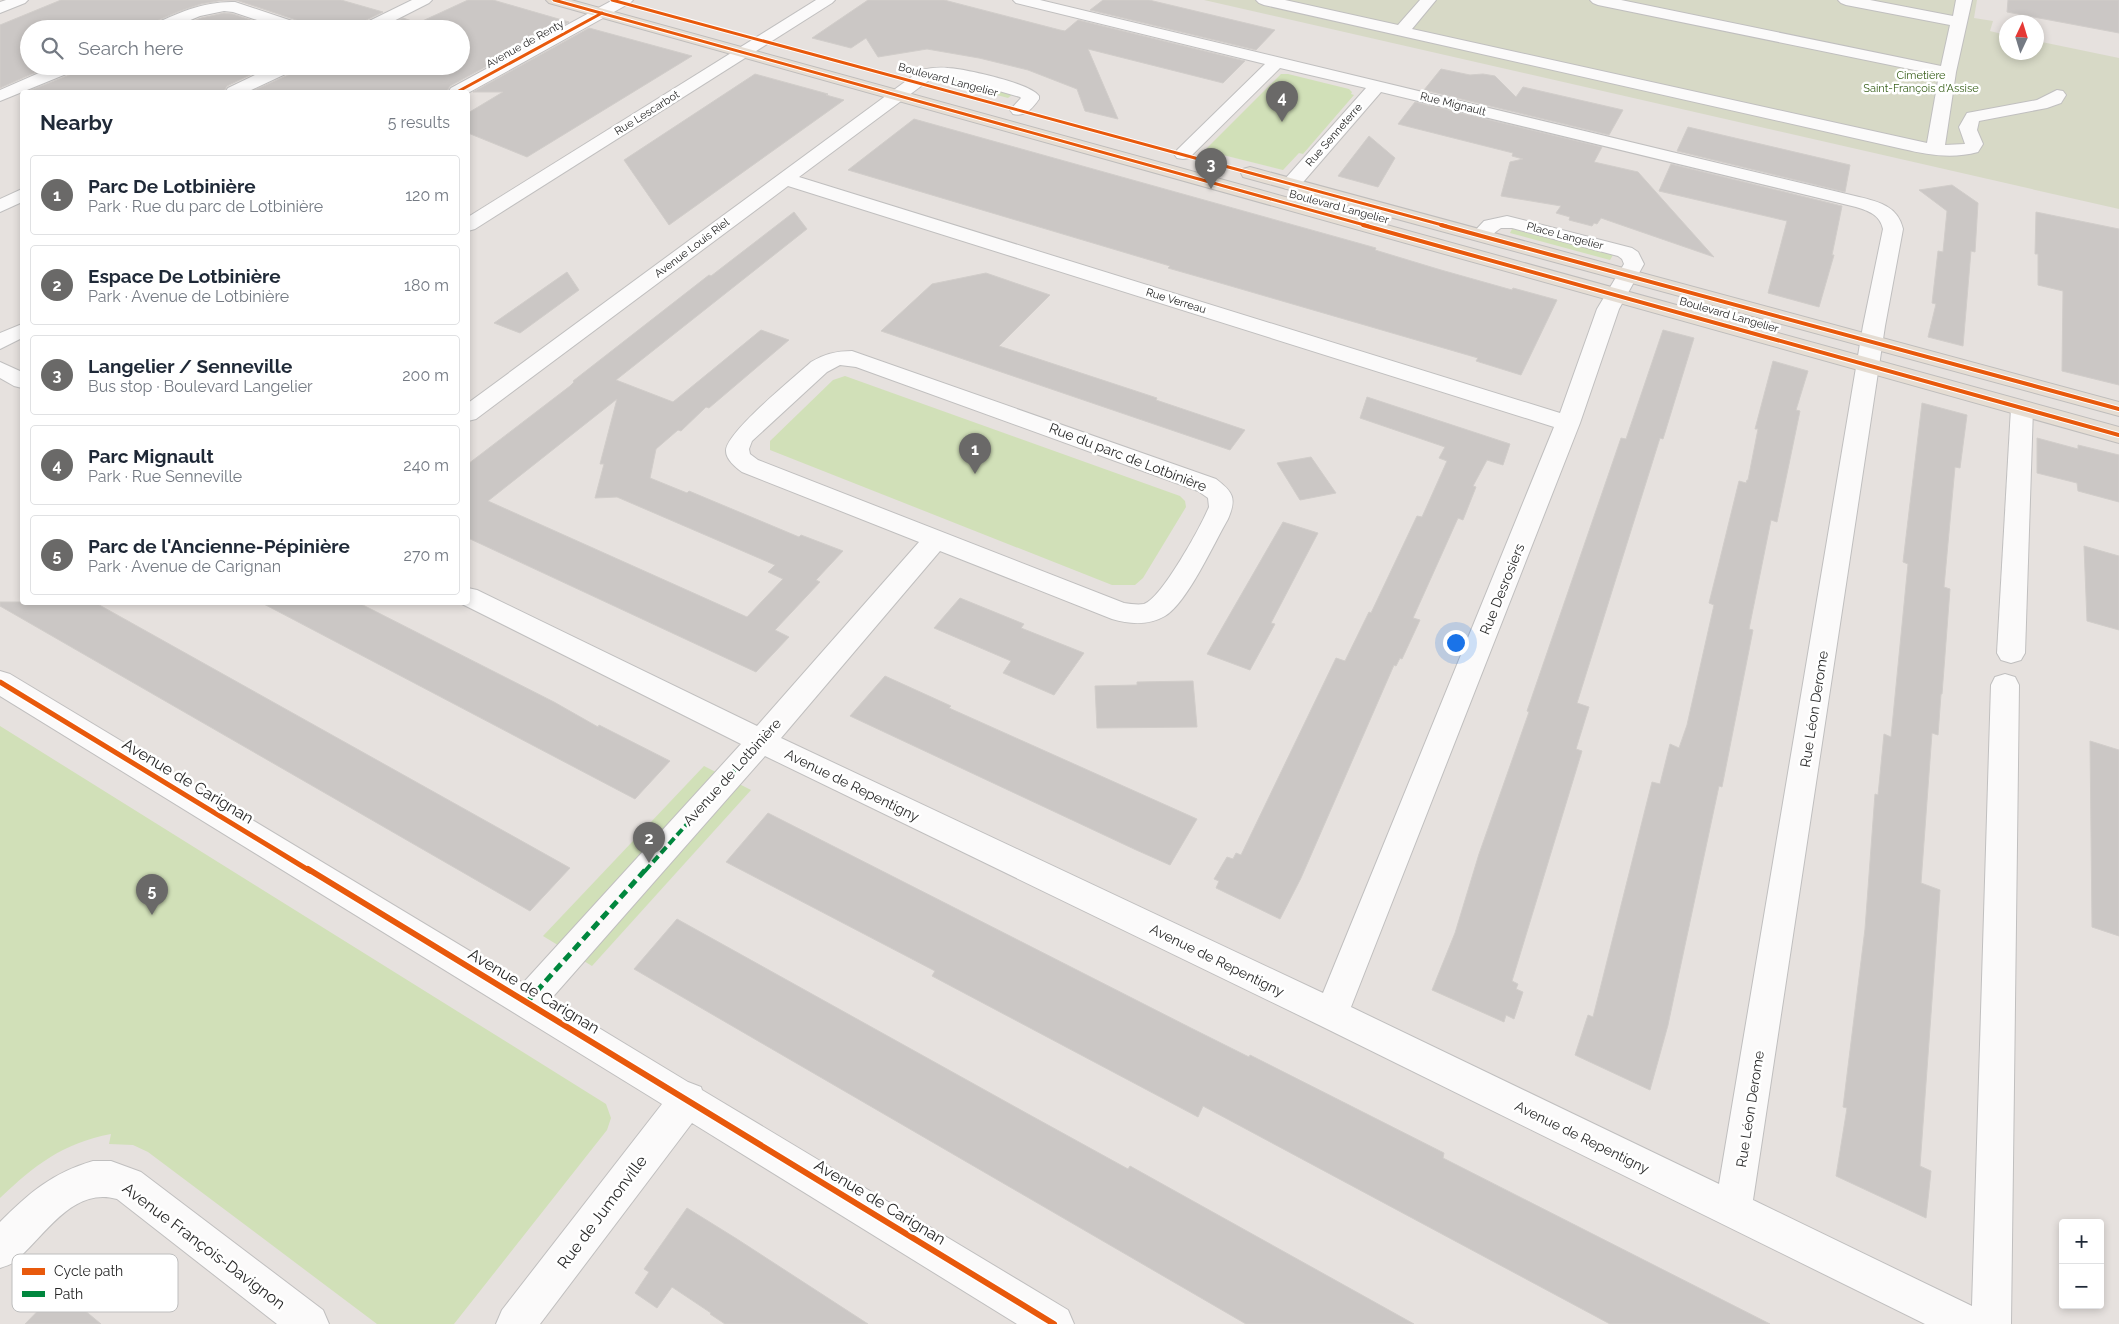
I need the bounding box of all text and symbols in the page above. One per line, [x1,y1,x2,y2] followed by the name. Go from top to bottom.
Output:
[1999,15,2044,60] north arrow
[484,17,566,71] street label: Avenue de Renty
[20,20,470,75] search box
[38,34,66,62] icon: search
[78,37,184,59] text: Search here
[897,60,999,100] street label: Boulevard Langelier
[1863,69,1979,95] park label: Cimetière Saint-François d'Assise
[1266,81,1298,122] pin: 4
[612,88,682,138] street label: Rue Lescarbot
[1419,90,1488,119] street label: Rue Mignault
[1303,100,1365,169] street label: Rue Senneterre
[40,110,113,135] text: Nearby
[388,113,450,132] text: 5 results
[1195,148,1227,189] pin: 3
[88,175,256,197] text: Parc De Lotbinière
[53,186,61,205] text: 1
[405,186,449,205] text: 120 m
[1288,187,1390,227] street label: Boulevard Langelier
[88,197,323,216] text: Park · Rue du parc de Lotbinière
[652,216,732,280] street label: Avenue Louis Riel
[1525,220,1605,253] street label: Place Langelier
[88,265,281,287] text: Espace De Lotbinière
[52,276,62,295] text: 2
[404,276,449,295] text: 180 m
[1144,286,1208,316] street label: Rue Verreau
[88,287,289,306] text: Park · Avenue de Lotbinière
[1678,295,1780,335] street label: Boulevard Langelier
[88,355,292,377] text: Langelier / Senneville
[53,366,61,385] text: 3
[402,366,449,385] text: 200 m
[88,377,313,396] text: Bus stop · Boulevard Langelier
[1047,420,1209,494] street label: Rue du parc de Lotbinière
[959,433,991,474] pin: 1
[88,445,214,467] text: Parc Mignault
[52,456,62,475] text: 4
[403,456,449,475] text: 240 m
[88,467,242,486] text: Park · Rue Senneville
[88,535,350,557] text: Parc de l'Ancienne-Pépinière
[1476,541,1528,637] street label: Rue Desrosiers
[53,546,61,565] text: 5
[404,546,449,565] text: 270 m
[88,557,281,576] text: Park · Avenue de Carignan
[1443,630,1469,656] your location
[1797,650,1831,768] street label: Rue Léon Derome
[680,715,784,829] street label: Avenue de Lotbinière
[119,734,257,828] street label: Avenue de Carignan
[782,746,922,825] street label: Avenue de Repentigny
[633,822,665,863] pin: 2
[136,874,168,915] pin: 5
[1147,921,1287,1000] street label: Avenue de Repentigny
[465,944,603,1038] street label: Avenue de Carignan
[1733,1050,1767,1168] street label: Rue Léon Derome
[1512,1098,1652,1177] street label: Avenue de Repentigny
[553,1152,651,1272] street label: Rue de Jumonville
[811,1155,949,1249] street label: Avenue de Carignan
[119,1179,289,1313] street label: Avenue François-Davignon
[2059,1219,2104,1309] map controls
[2059,1219,2104,1264] button: +
[12,1254,178,1312] legend
[54,1263,123,1279] text: Cycle path
[2059,1264,2104,1309] button: −
[54,1286,83,1302] text: Path

